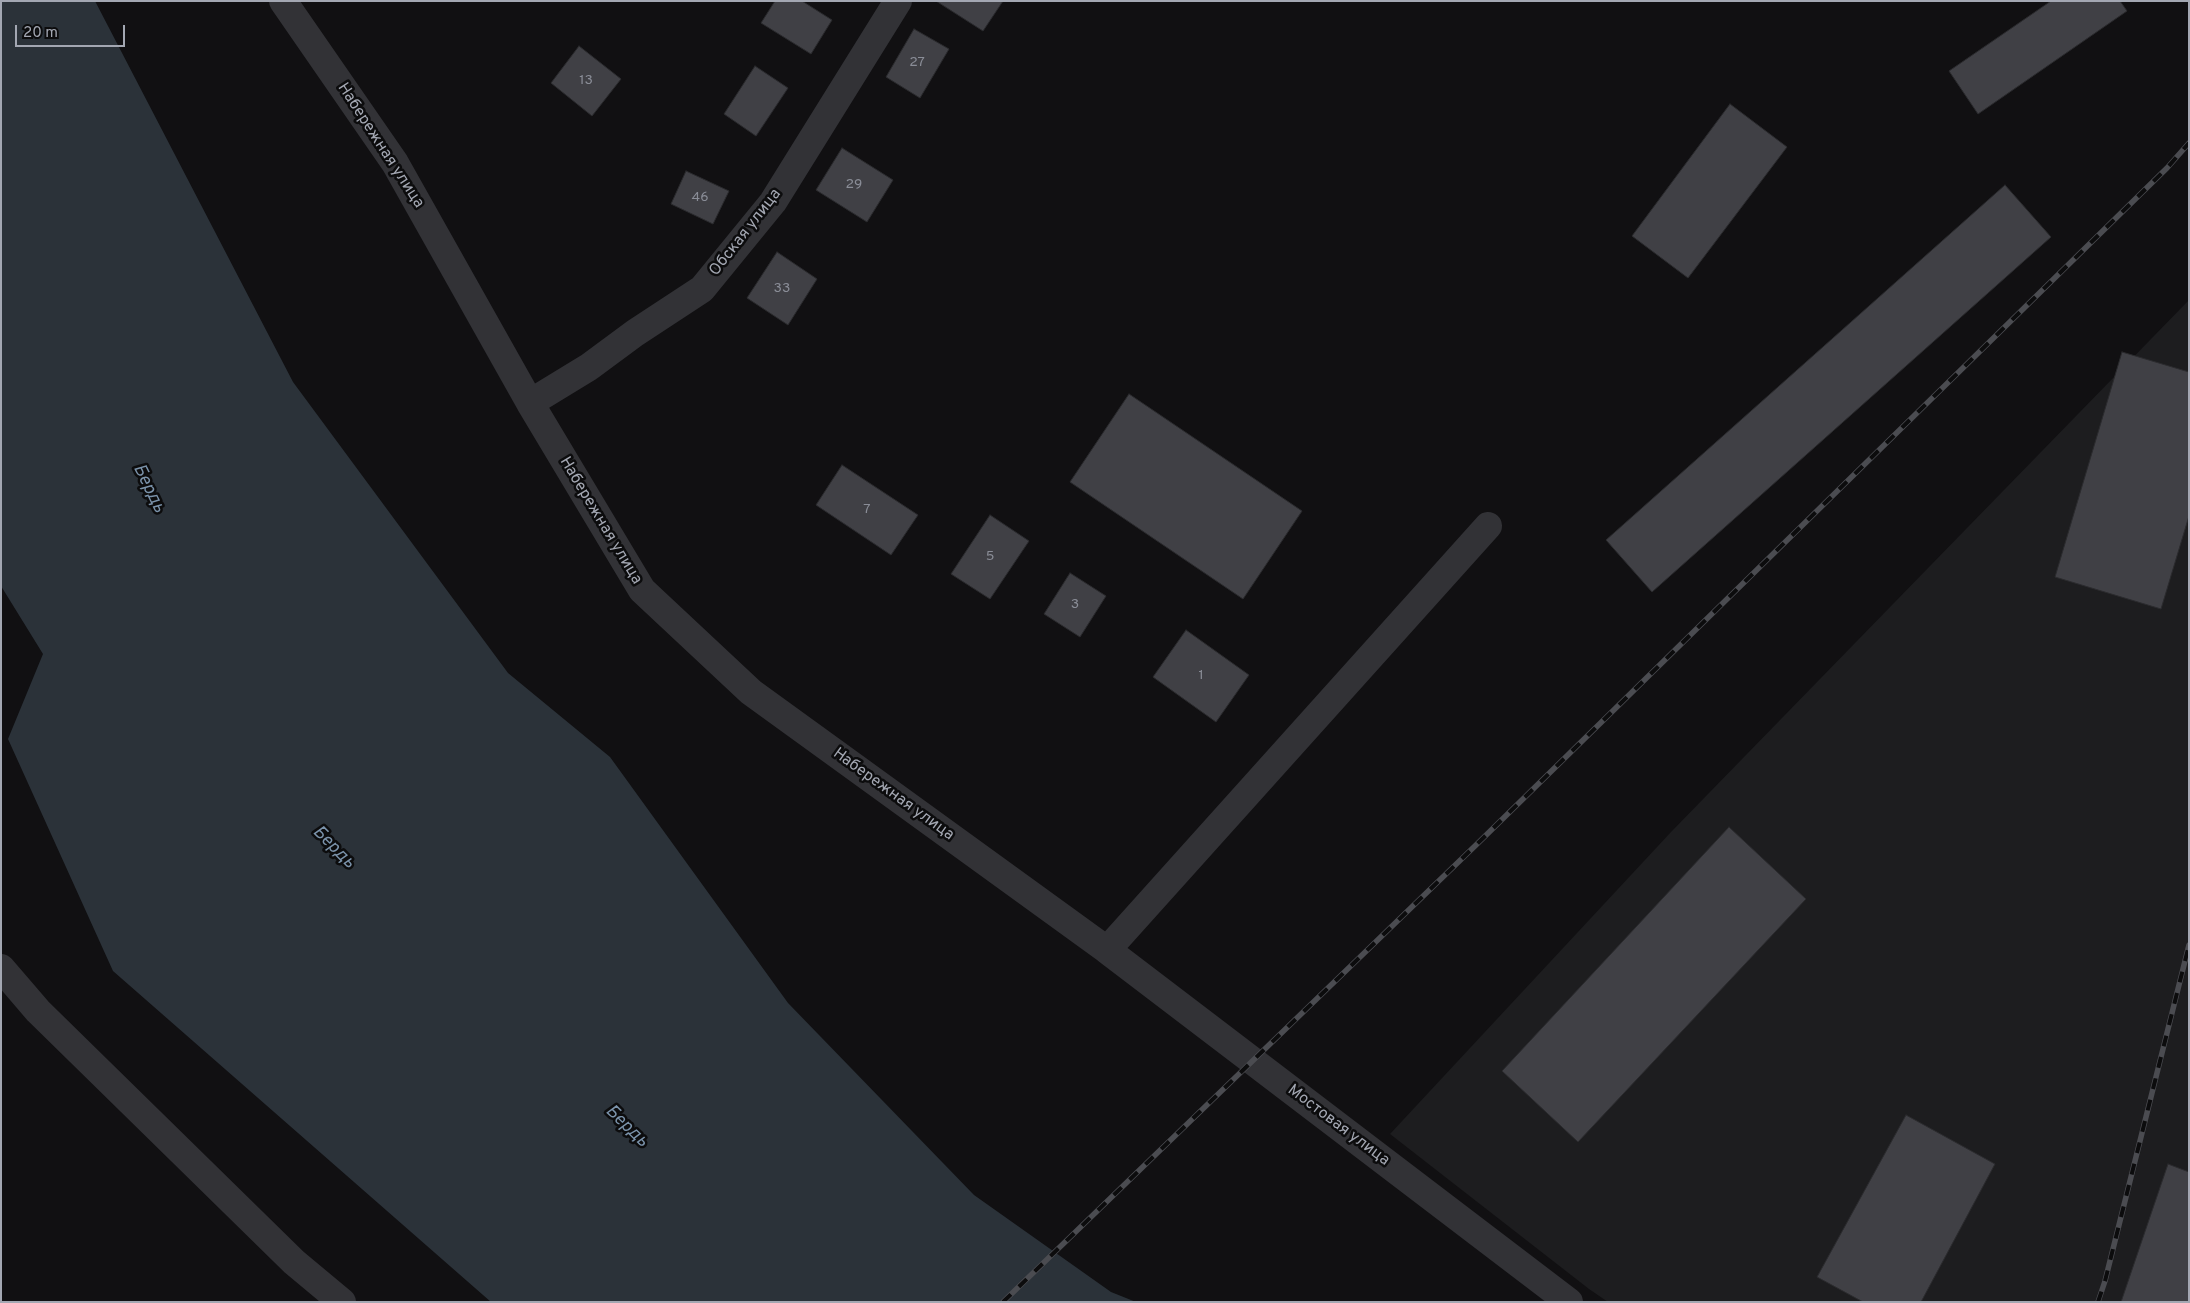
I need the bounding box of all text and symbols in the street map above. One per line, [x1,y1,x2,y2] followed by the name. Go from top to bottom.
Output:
[18,15,128,47] scale bar
[23,24,58,43] text: 20 m
[909,55,925,71] house number: 27
[579,73,593,89] house number: 13
[332,80,428,212] street label: Набережная улица
[846,177,862,193] house number: 29
[706,186,786,280] street label: Обская улица
[691,190,709,206] house number: 46
[774,281,790,297] house number: 33
[554,454,646,588] street label: Набережная улица
[127,461,169,517] water label: Бердь
[863,502,871,518] house number: 7
[986,549,994,565] house number: 5
[1071,597,1079,613] house number: 3
[1198,668,1204,684] house number: 1
[829,745,957,845] street label: Набережная улица
[307,822,359,874] water label: Бердь
[1283,1081,1393,1171] street label: Мостовая улица
[600,1101,652,1153] water label: Бердь

